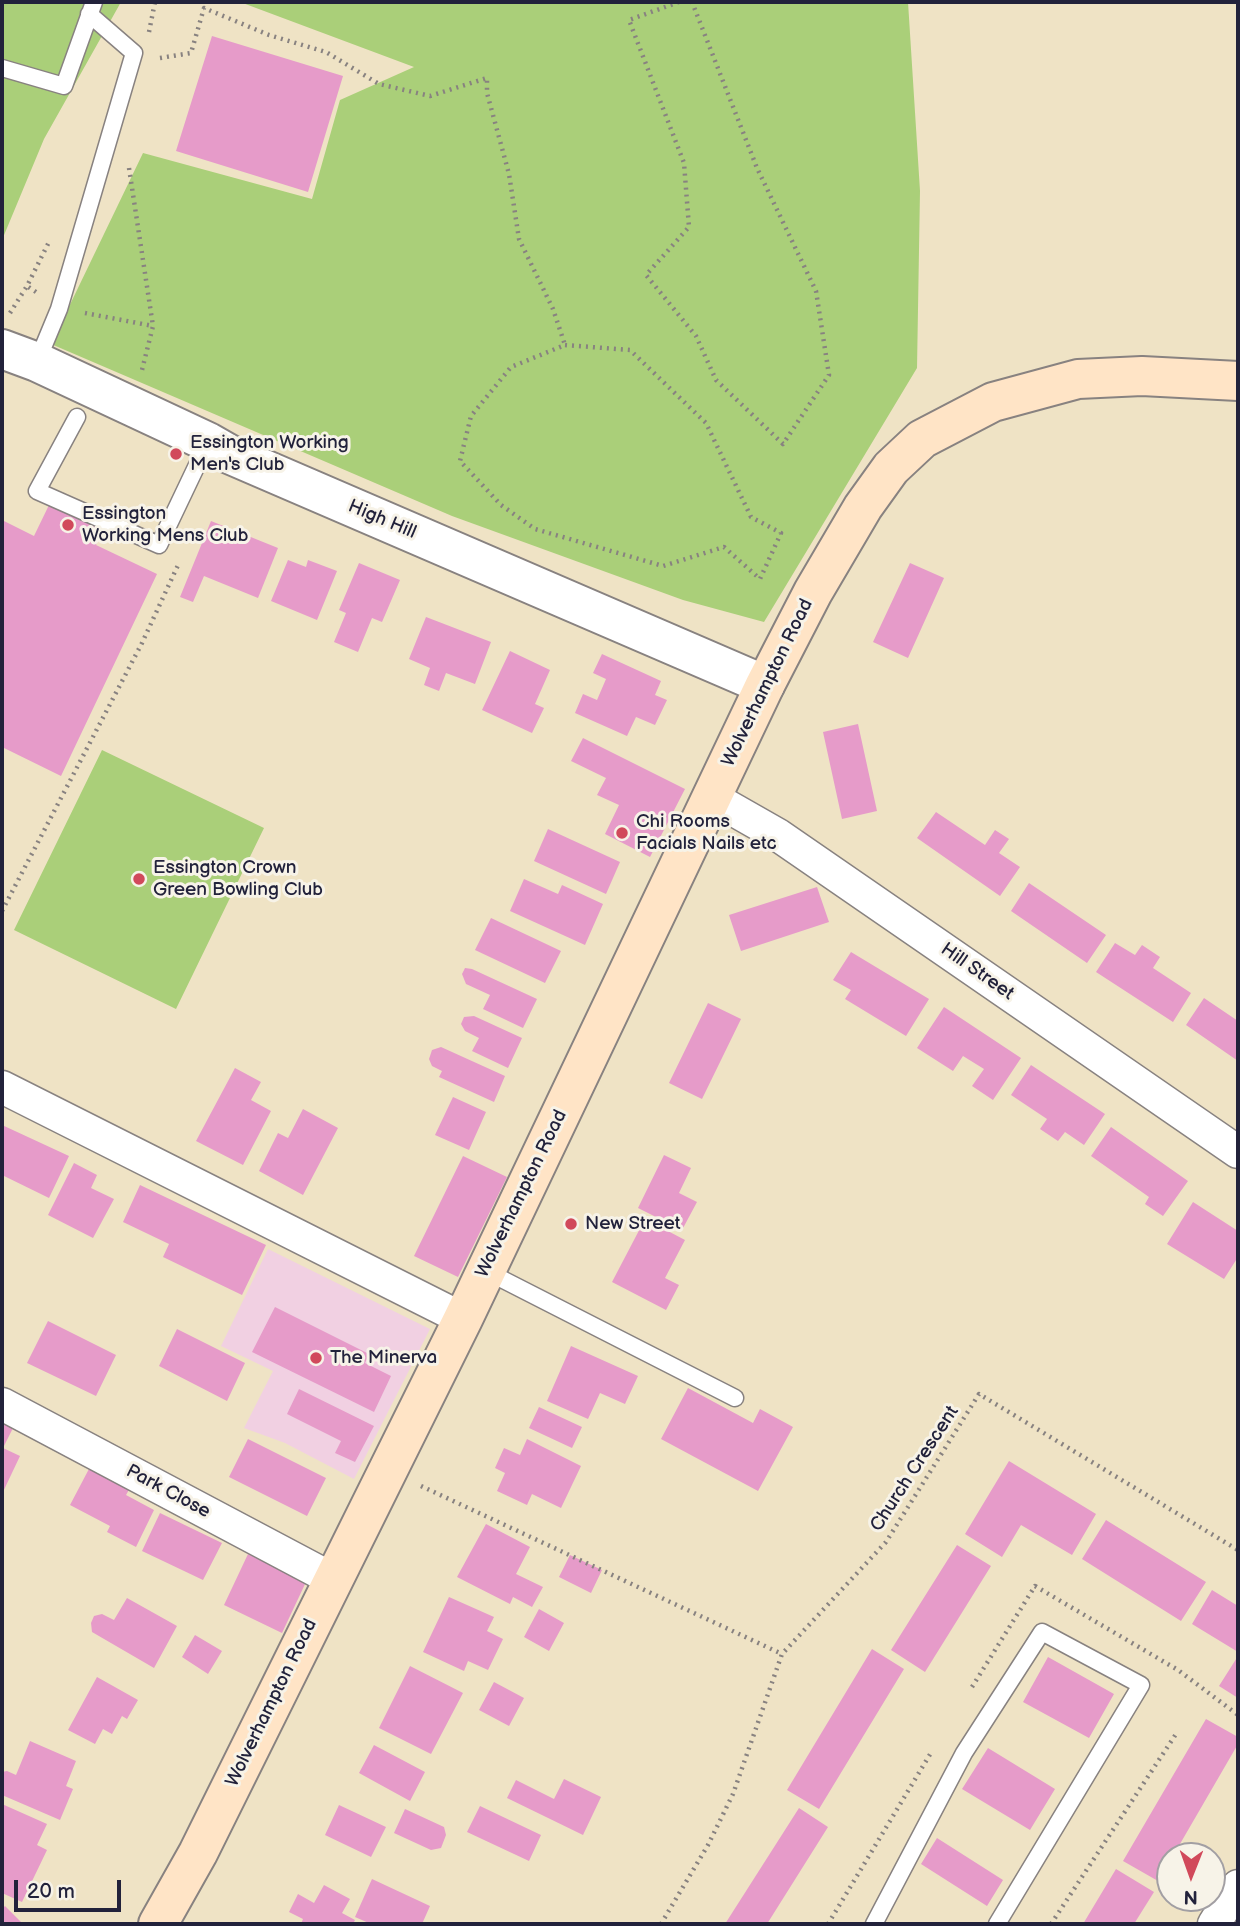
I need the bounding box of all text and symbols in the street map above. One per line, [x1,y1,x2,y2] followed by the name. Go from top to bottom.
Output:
[190,432,349,476] place label: Essington Working Men's Club
[168,446,184,462] marker: Essington Working Men's Club
[345,495,419,545] street label: High Hill
[82,503,248,547] place label: Essington Working Mens Club
[60,517,76,533] marker: Essington Working Mens Club
[717,595,819,771] street label: Wolverhampton Road
[636,811,776,855] place label: Chi Rooms Facials Nails etc
[614,825,630,841] marker: Chi Rooms Facials Nails etc
[153,857,323,901] place label: Essington Crown Green Bowling Club
[131,871,147,887] marker: Essington Crown Green Bowling Club
[936,939,1018,1005] street label: Hill Street
[471,1106,573,1282] street label: Wolverhampton Road
[585,1213,681,1235] place label: New Street
[563,1216,579,1232] marker: New Street
[330,1347,437,1369] place label: The Minerva
[308,1350,324,1366] marker: The Minerva
[866,1402,964,1536] street label: Church Crescent
[122,1460,214,1524] street label: Park Close
[221,1615,323,1791] street label: Wolverhampton Road
[1156,1842,1226,1912] north arrow
[18,1867,124,1911] scale bar
[27,1879,75,1904] text: 20 m
[1183,1885,1198,1908] text: N

